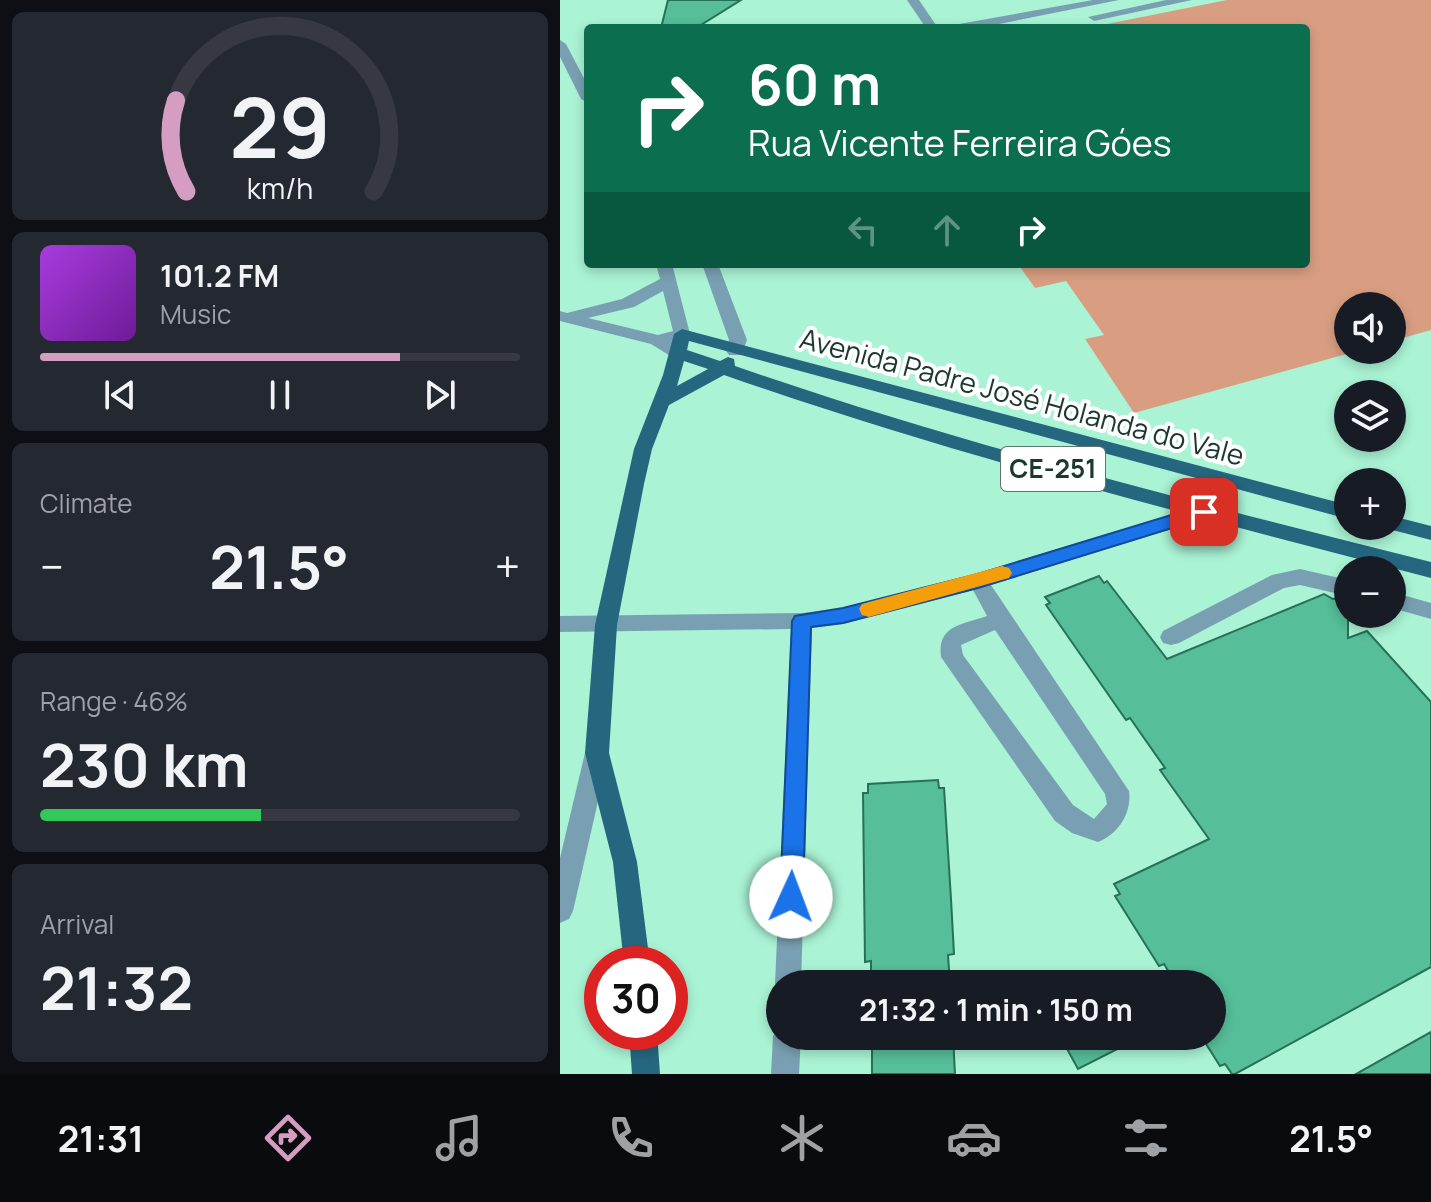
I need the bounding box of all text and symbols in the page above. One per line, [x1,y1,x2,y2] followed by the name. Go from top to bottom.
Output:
[748,45,881,122] text: 60 m
[616,56,720,160] icon: right
[229,69,331,183] text: 29
[748,118,1172,167] text: Rua Vicente Ferreira Góes
[247,169,313,208] text: km/h
[841,208,885,252] icon: left
[925,208,969,252] icon: ahead
[1009,208,1053,252] icon: right
[160,255,279,296] text: 101.2 FM
[1334,292,1406,628] map controls
[1334,292,1406,364] button: sound
[160,296,231,332] text: Music
[796,318,1249,474] street label: Avenida Padre José Holanda do Vale
[98,373,142,417] icon: previous
[258,373,302,417] icon: pause
[418,373,462,417] icon: next
[1334,380,1406,452] button: layers
[1001,447,1105,491] road number: CE-251
[1334,468,1406,540] button: +
[1170,478,1238,546] pin
[40,485,132,521] text: Climate
[1182,490,1226,534] icon: arrive
[209,525,349,607] text: 21.5°
[40,536,64,596] text: −
[495,536,520,596] text: +
[1334,556,1406,628] button: −
[40,683,188,719] text: Range · 46%
[40,723,248,805] text: 230 km
[749,855,833,939] position arrow
[40,906,114,942] text: Arrival
[40,946,193,1028] text: 21:32
[584,946,688,1050] speed limit sign: 30
[859,989,1133,1030] text: 21:32 · 1 min · 150 m
[260,1110,316,1166] icon: directions
[431,1110,487,1166] icon: music
[603,1110,659,1166] icon: phone
[774,1110,830,1166] icon: climate
[946,1110,1002,1166] icon: car
[1118,1110,1174,1166] icon: filters
[58,1114,144,1163] text: 21:31
[1289,1114,1373,1163] text: 21.5°

